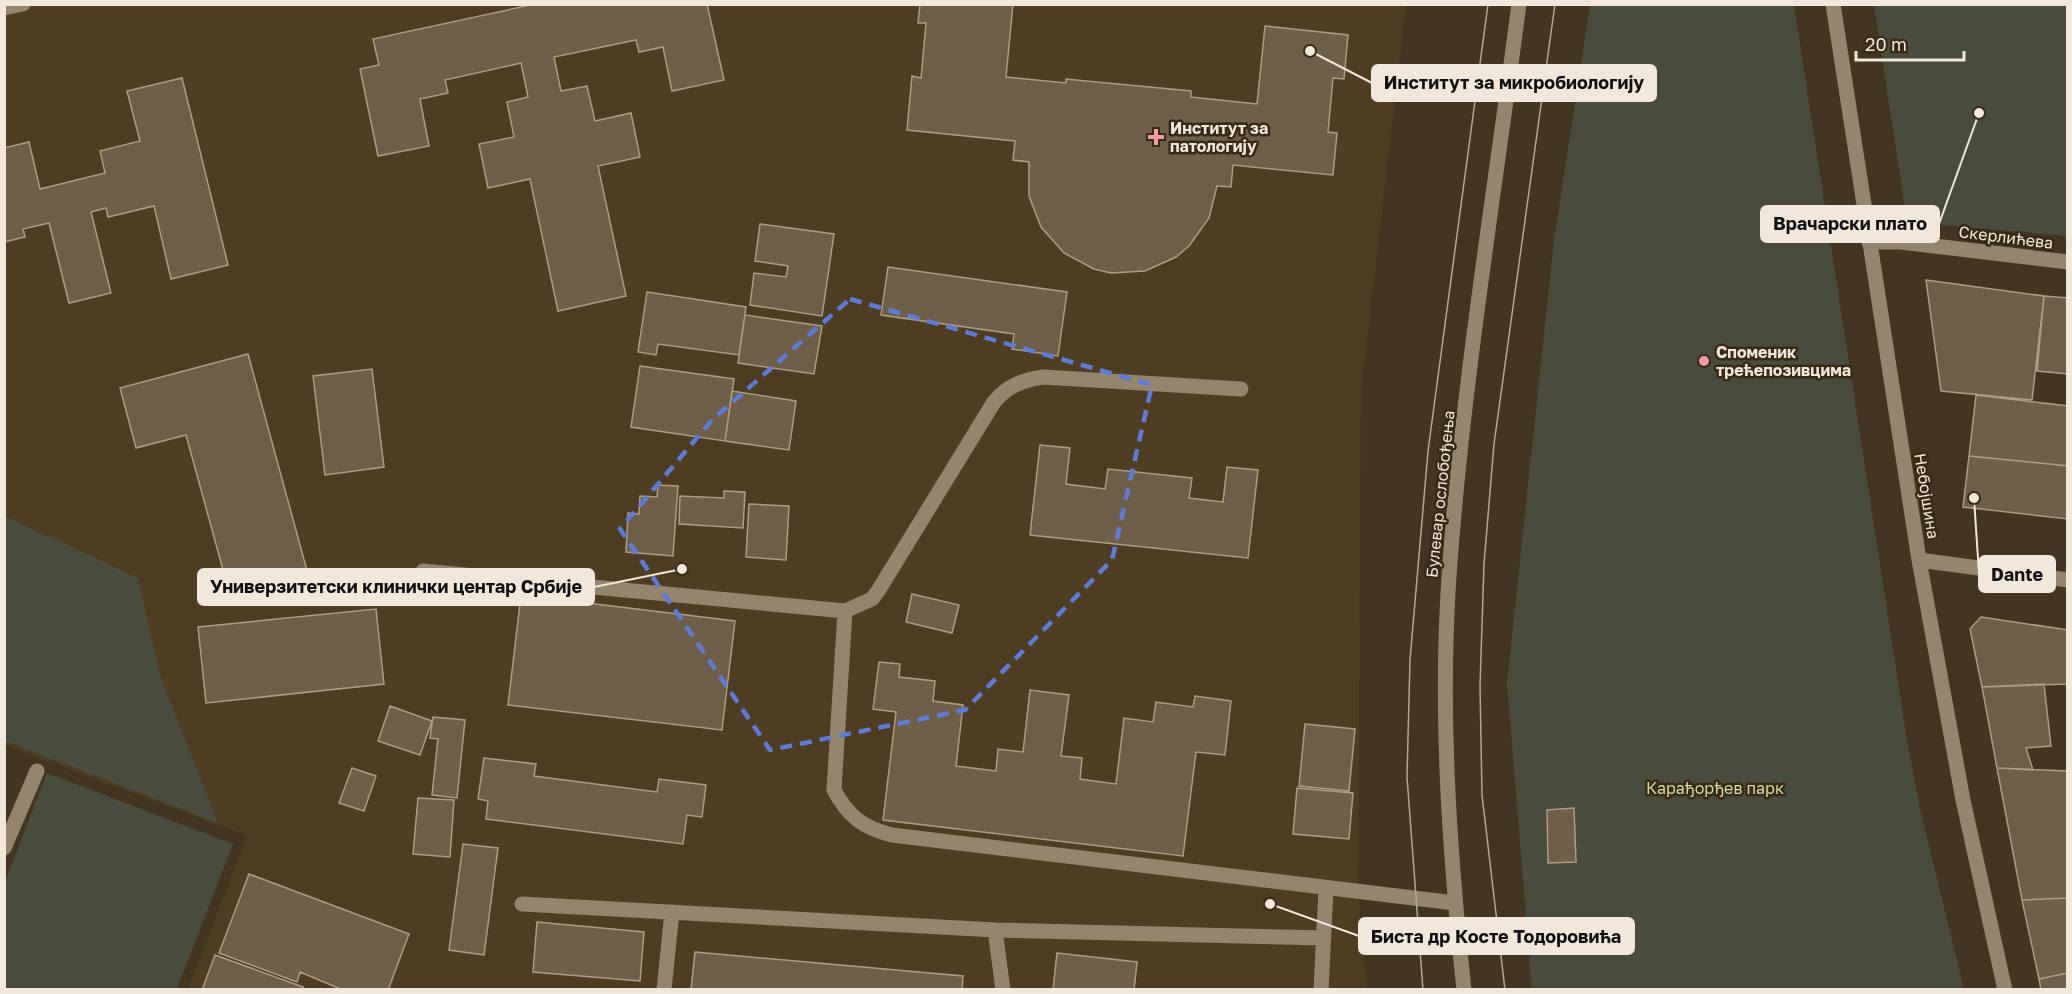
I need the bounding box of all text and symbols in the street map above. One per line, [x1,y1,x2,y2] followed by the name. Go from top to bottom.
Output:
[1856,24,1964,62] scale bar
[1865,33,1907,55] text: 20 m
[1372,65,1656,101] callout: Институт за микробиологију
[1384,71,1644,93] text: Институт за микробиологију
[1170,118,1268,156] place label: Институт за патологију
[1147,128,1165,146] marker: Институт за патологију
[1761,206,1939,242] callout: Врачарски плато
[1773,212,1927,234] text: Врачарски плато
[1958,221,2054,253] street label: Скерлићева
[1716,342,1851,380] place label: Споменик трећепозивцима
[1697,354,1711,368] marker: Споменик трећепозивцима
[1421,409,1459,579] street label: Булевар ослобођења
[1910,452,1944,540] street label: Небојшина
[1979,556,2055,592] callout: Dante
[1991,563,2043,585] text: Dante
[198,569,594,605] callout: Универзитетски клинички центар Србије
[210,575,582,597] text: Универзитетски клинички центар Србије
[1646,778,1784,798] park label: Карађорђев парк
[1359,918,1634,954] callout: Биста др Косте Тодоровића
[1371,925,1621,947] text: Биста др Косте Тодоровића

